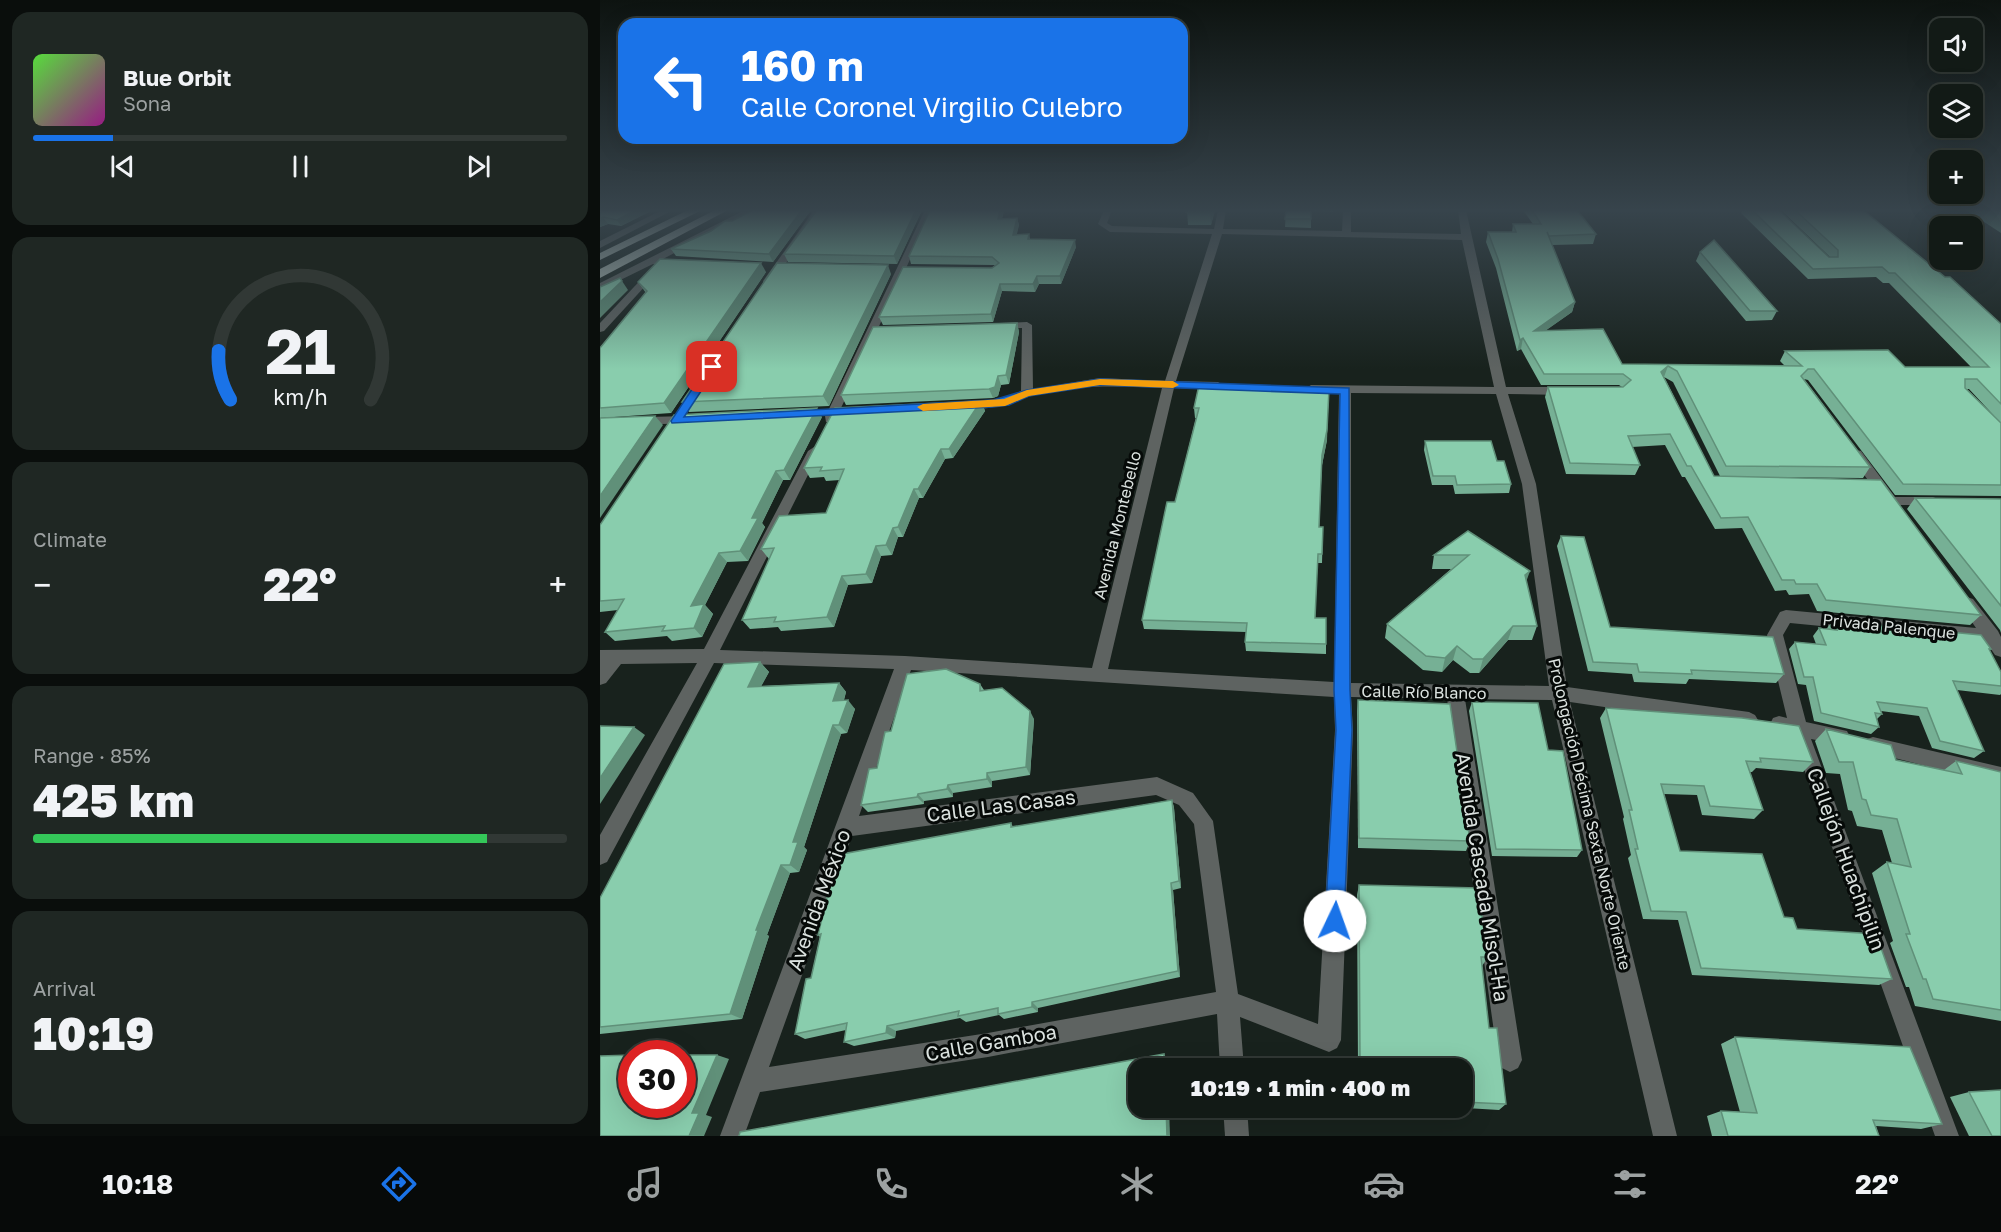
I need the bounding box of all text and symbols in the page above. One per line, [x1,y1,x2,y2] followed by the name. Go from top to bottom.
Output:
[1929,18,1983,270] map controls
[1929,18,1983,72] button: sound
[741,40,864,90] text: 160 m
[642,42,720,120] icon: left
[123,64,231,91] text: Blue Orbit
[1929,84,1983,138] button: layers
[123,91,171,115] text: Sona
[741,91,1123,123] text: Calle Coronel Virgilio Culebro
[106,150,139,183] icon: previous
[284,150,317,183] icon: pause
[462,150,495,183] icon: next
[1929,150,1983,204] button: +
[1929,216,1983,270] button: −
[265,313,335,388] text: 21
[686,341,737,392] pin
[695,350,728,383] icon: arrive
[273,385,327,411] text: km/h
[1089,449,1145,601] street label: Avenida Montebello
[33,527,107,551] text: Climate
[263,557,337,611] text: 22°
[33,565,51,604] text: −
[549,565,567,604] text: +
[1821,609,1957,643] street label: Privada Palenque
[1544,656,1636,972] street label: Prolongación Décima Sexta Norte Oriente
[1361,681,1487,703] street label: Calle Río Blanco
[33,743,151,767] text: Range · 85%
[1451,751,1515,1003] street label: Avenida Cascada Misol-Ha
[1803,764,1891,953] street label: Callejón Huachipilin
[33,773,194,827] text: 425 km
[925,784,1077,826] street label: Calle Las Casas
[781,826,855,974] street label: Avenida México
[1303,889,1367,953] position arrow
[33,976,96,1000] text: Arrival
[33,1006,154,1060] text: 10:19
[923,1019,1058,1065] street label: Calle Gamboa
[618,1040,696,1118] speed limit sign: 30
[1191,1074,1410,1101] text: 10:19 · 1 min · 400 m
[378,1163,420,1205] icon: directions
[624,1163,666,1205] icon: music
[870,1163,912,1205] icon: phone
[1116,1163,1158,1205] icon: climate
[1363,1163,1405,1205] icon: car
[1609,1163,1651,1205] icon: filters
[102,1168,173,1200] text: 10:18
[1855,1168,1899,1200] text: 22°

